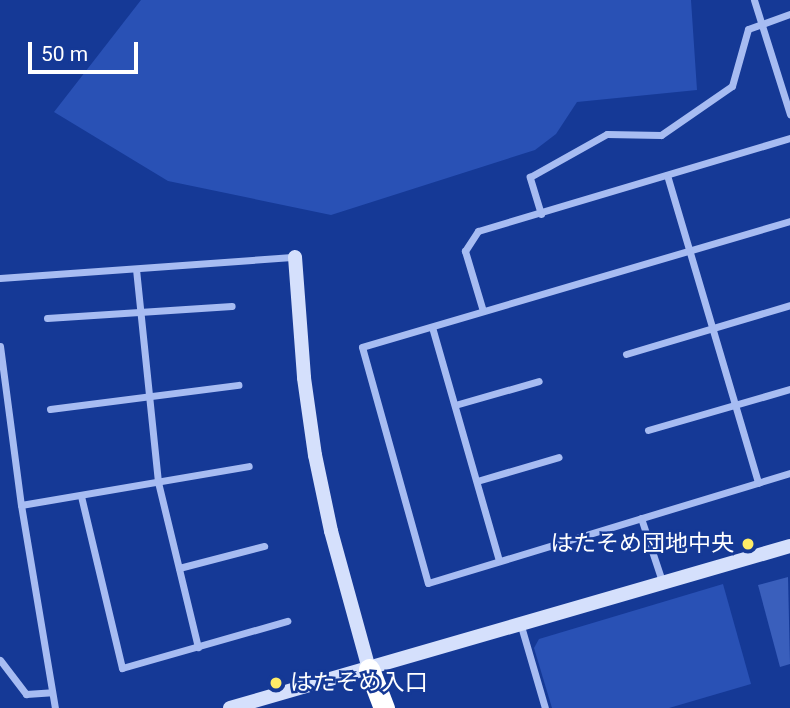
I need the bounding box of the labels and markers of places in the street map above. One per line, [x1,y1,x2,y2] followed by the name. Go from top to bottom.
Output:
[550,530,734,558] place label: はたそめ団地中央
[740,536,756,552] marker: はたそめ団地中央
[290,669,428,697] place label: はたそめ入口
[268,675,284,691] marker: はたそめ入口

